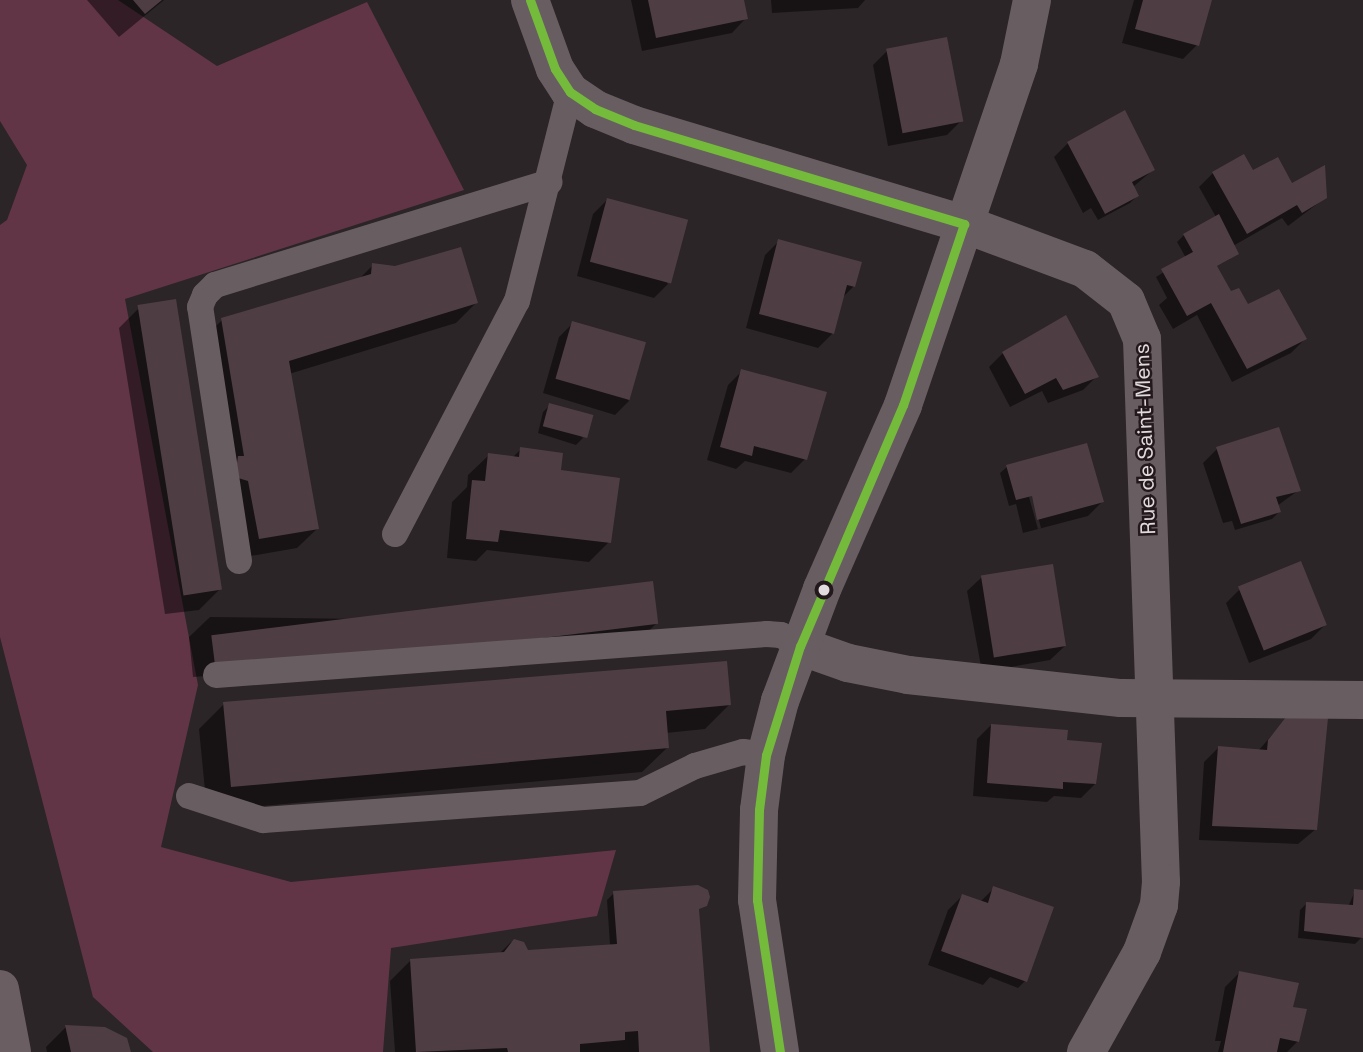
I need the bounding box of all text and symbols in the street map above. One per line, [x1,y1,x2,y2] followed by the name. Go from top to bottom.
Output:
[1129,343,1161,535] street label: Rue de Saint-Mens
[817,583,831,597] unlabelled marker

